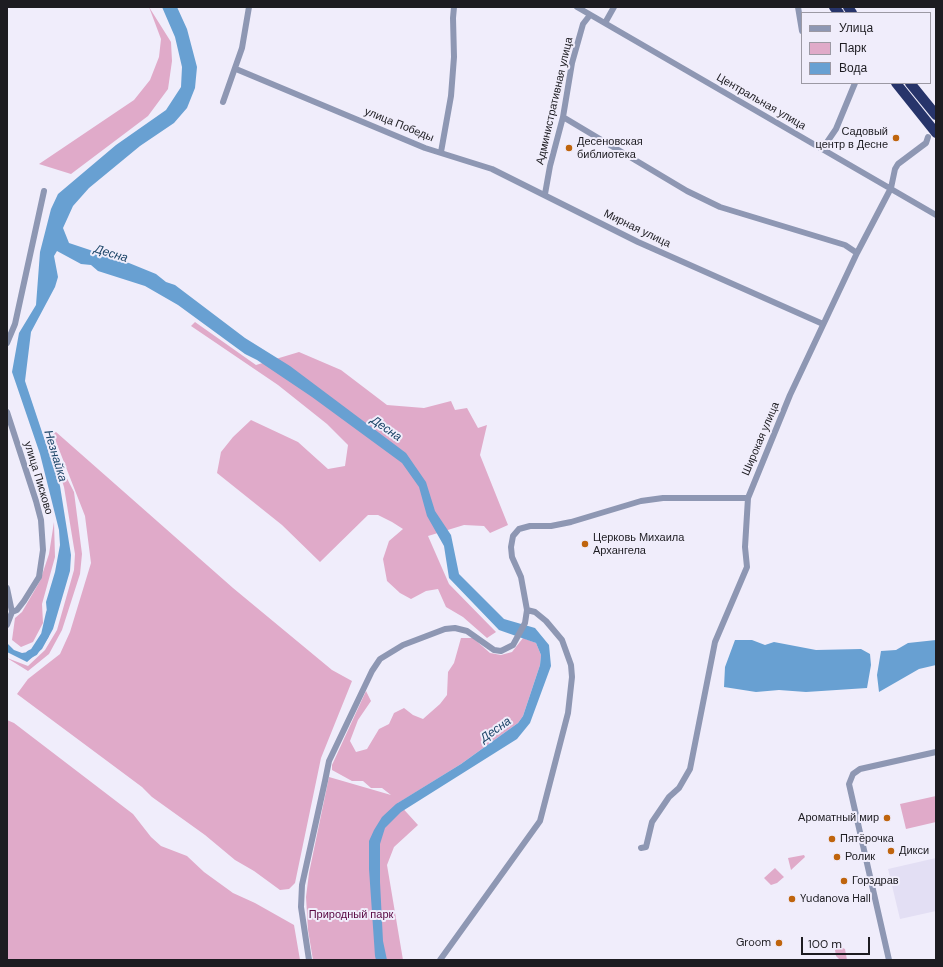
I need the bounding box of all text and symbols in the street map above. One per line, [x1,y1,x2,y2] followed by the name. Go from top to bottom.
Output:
[801,12,931,84] legend
[839,20,873,36] text: Улица
[534,36,576,166] street label: Административная улица
[839,40,866,56] text: Парк
[839,60,867,76] text: Вода
[714,71,808,133] street label: Центральная улица
[362,105,436,145] street label: улица Победы
[816,125,888,151] place label: Садовый центр в Десне
[891,133,901,143] marker: Садовый центр в Десне
[577,135,643,161] place label: Десеновская библиотека
[564,143,574,153] marker: Десеновская библиотека
[601,207,673,251] street label: Мирная улица
[93,242,129,266] water label: Десна
[740,400,782,478] street label: Широкая улица
[368,413,404,445] water label: Десна
[40,429,70,483] water label: Незнайка
[21,440,55,516] street label: улица Писково
[593,531,684,557] place label: Церковь Михаила Архангела
[580,539,590,549] marker: Церковь Михаила Архангела
[478,714,514,746] water label: Десна
[798,811,879,825] place label: Ароматный мир
[882,813,892,823] marker: Ароматный мир
[840,832,894,846] place label: Пятёрочка
[827,834,837,844] marker: Пятёрочка
[899,844,929,858] place label: Дикси
[886,846,896,856] marker: Дикси
[845,850,875,864] place label: Ролик
[832,852,842,862] marker: Ролик
[852,874,899,888] place label: Горздрав
[839,876,849,886] marker: Горздрав
[800,892,871,906] place label: Yudanova Hall
[787,894,797,904] marker: Yudanova Hall
[309,908,393,922] park label: Природный парк
[803,929,872,955] scale bar
[736,936,771,950] place label: Groom
[808,936,842,952] text: 100 m
[774,938,784,948] marker: Groom

